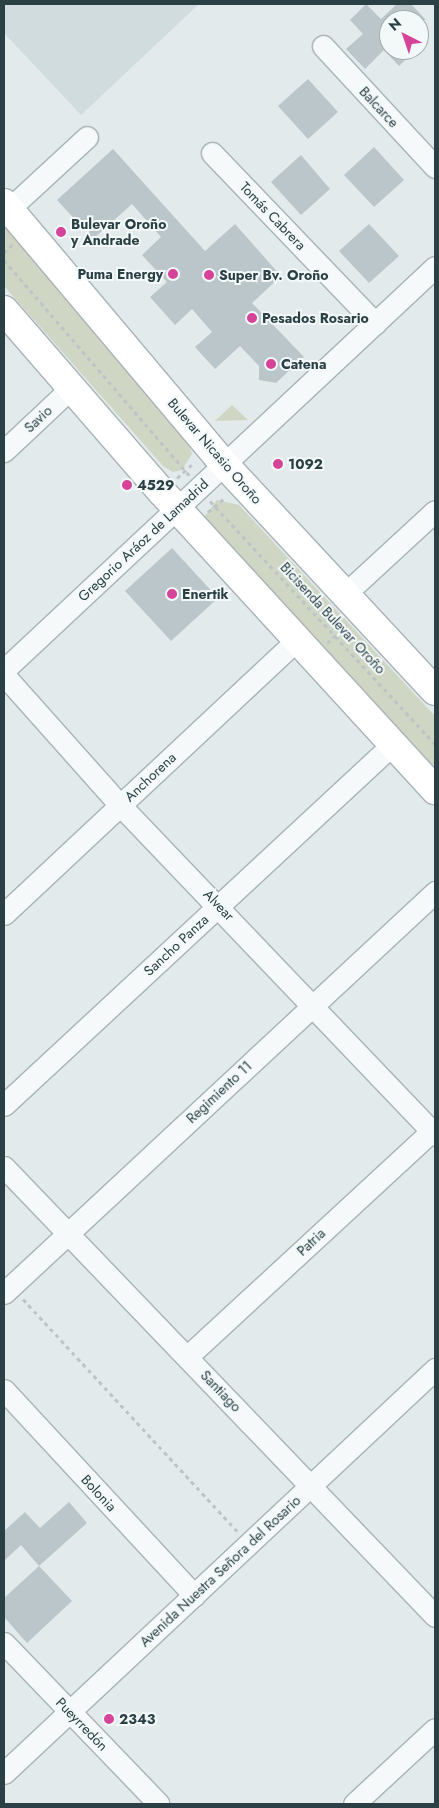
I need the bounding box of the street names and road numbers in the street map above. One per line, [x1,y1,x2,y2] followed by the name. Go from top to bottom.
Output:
[356,83,402,131] street label: Balcarce
[236,179,310,253] street label: Tomás Cabrera
[165,395,265,507] street label: Bulevar Nicasio Oroño
[21,402,55,436] street label: Savio
[74,475,212,605] street label: Gregorio Aráoz de Lamadrid
[277,559,389,677] street label: Bicisenda Bulevar Oroño
[121,749,179,805] street label: Anchorena
[200,886,238,924] street label: Alvear
[140,911,212,979] street label: Sancho Panza
[183,1057,255,1127] street label: Regimiento 11
[293,1225,329,1259] street label: Patria
[197,1367,245,1415] street label: Santiago
[78,1471,120,1515] street label: Bolonia
[136,1492,304,1650] street label: Avenida Nuestra Señora del Rosario
[53,1694,111,1754] street label: Pueyrredón

